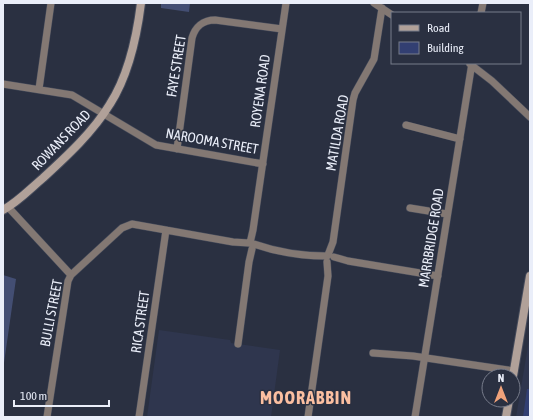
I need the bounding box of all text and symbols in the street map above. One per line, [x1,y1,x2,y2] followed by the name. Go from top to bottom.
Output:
[391,12,521,64] legend
[427,21,450,35] text: Road
[163,34,189,98] street label: FAYE STREET
[427,41,465,55] text: Building
[247,53,273,129] street label: ROYENA ROAD
[322,93,352,172] street label: MATILDA ROAD
[28,106,94,173] street label: ROWANS ROAD
[165,125,259,157] street label: NAROOMA STREET
[415,187,447,289] street label: MARRBRIDGE ROAD
[37,278,65,348] street label: BULLI STREET
[128,290,152,354] street label: RICA STREET
[481,368,521,408] north arrow
[498,372,504,384] text: N
[14,382,109,408] scale bar
[260,387,352,408] district label: MOORABBIN
[20,389,47,403] text: 100 m

